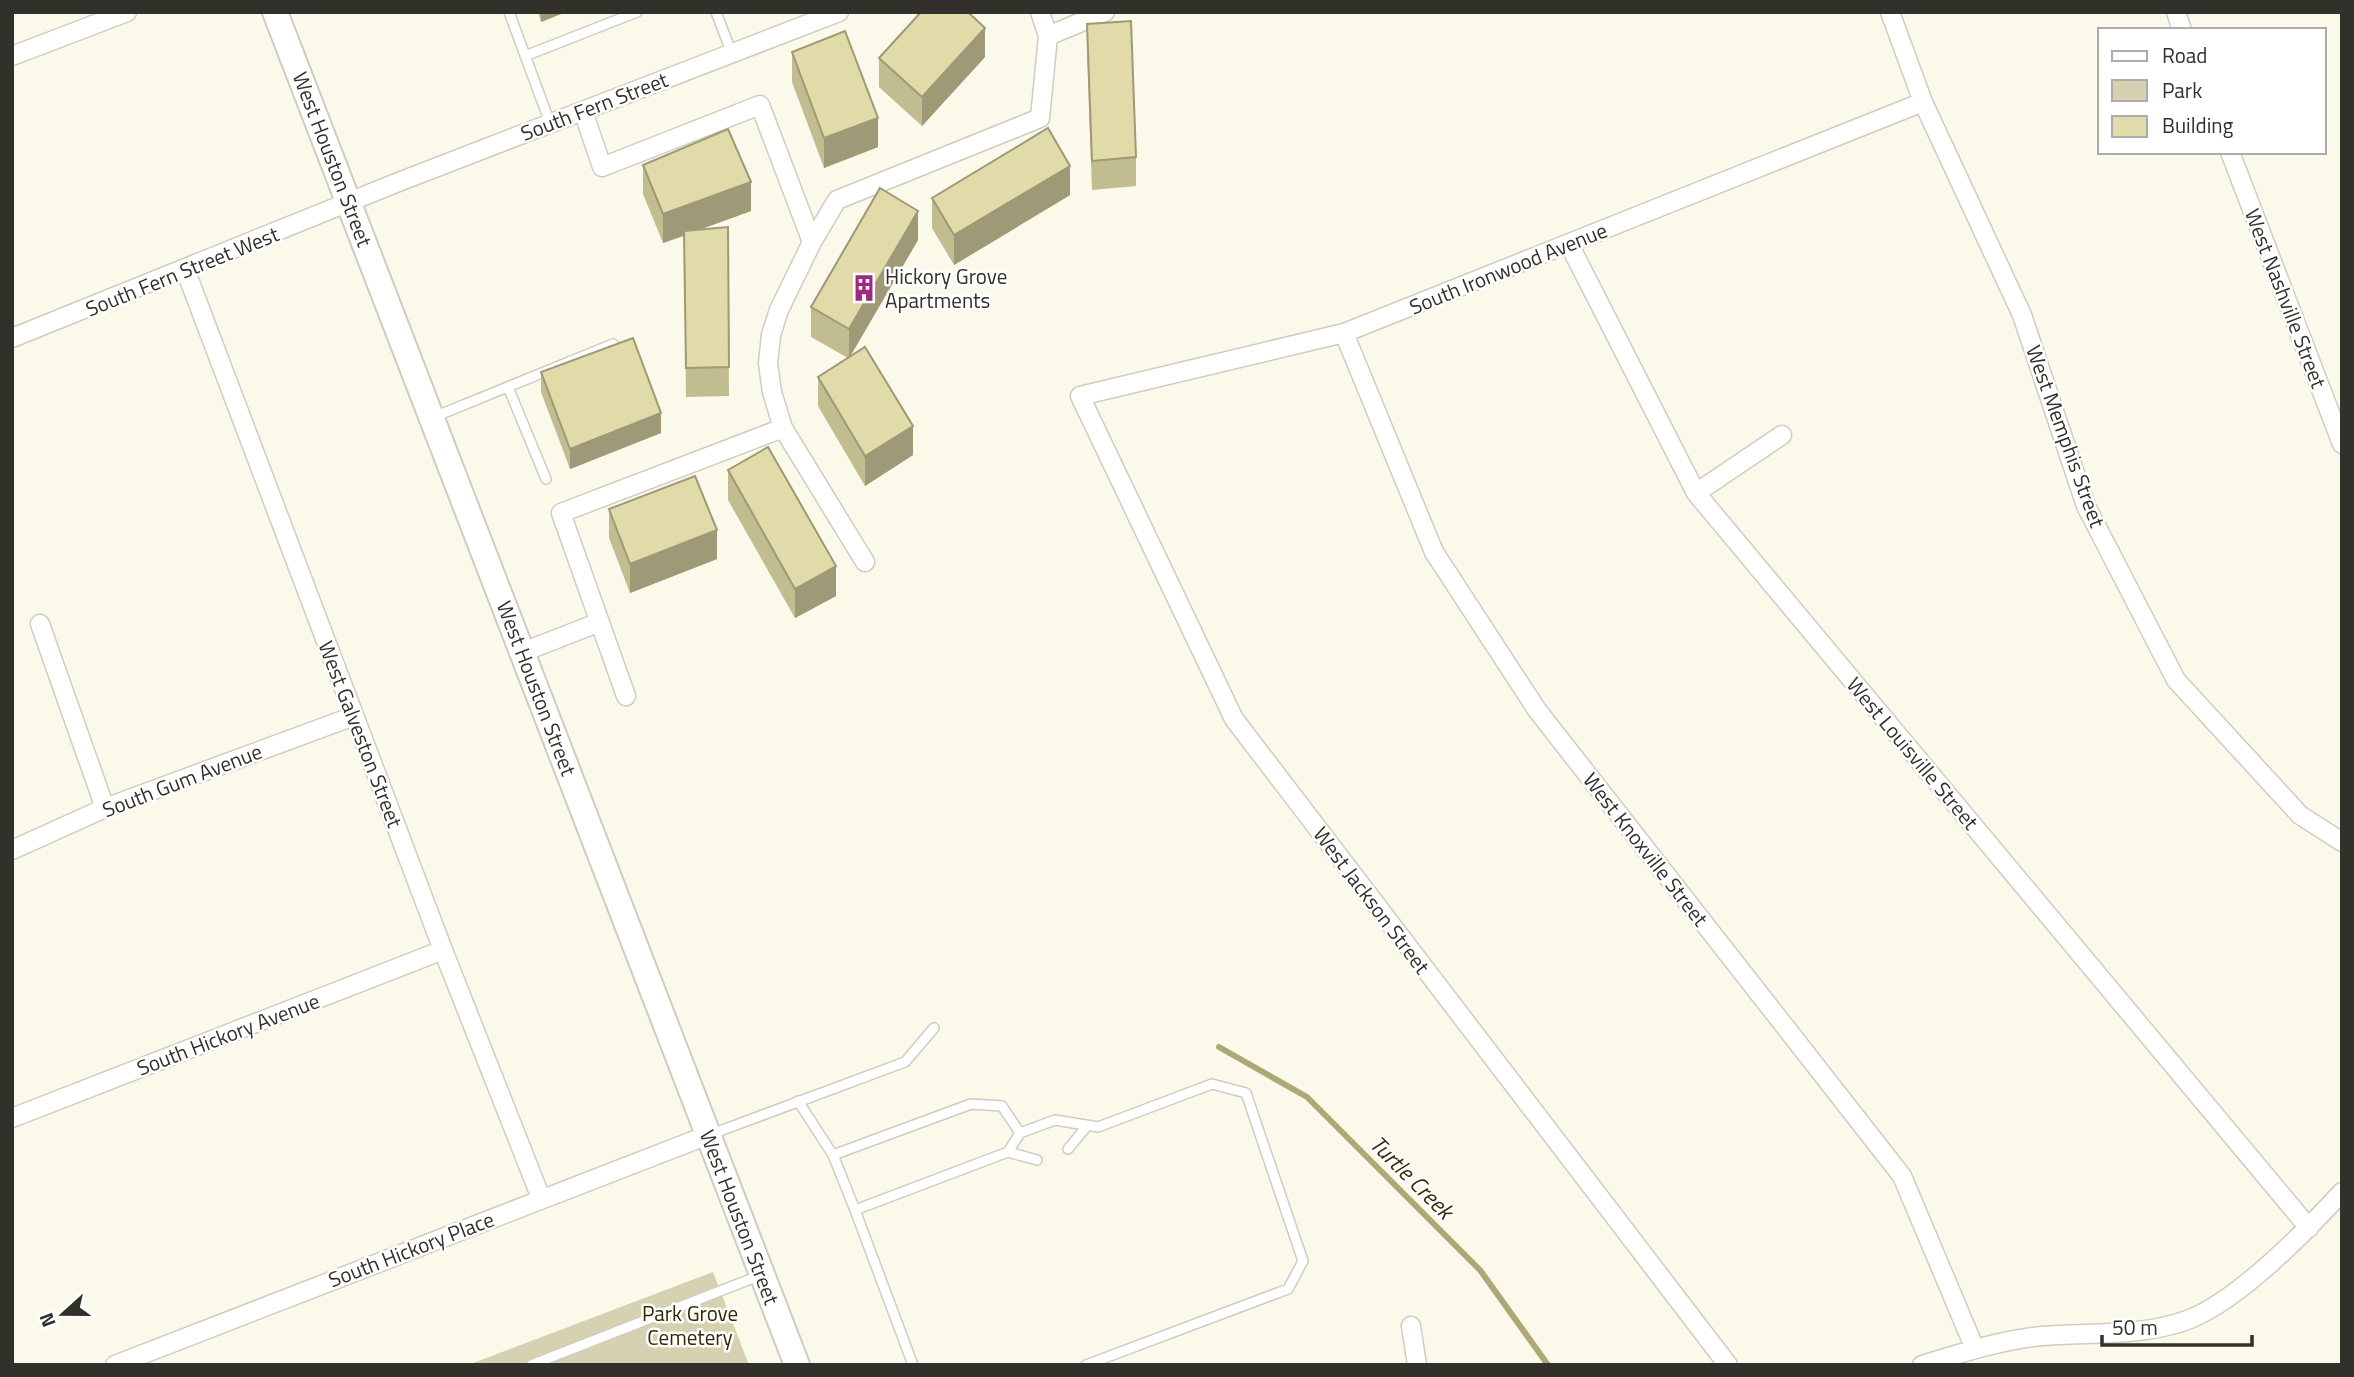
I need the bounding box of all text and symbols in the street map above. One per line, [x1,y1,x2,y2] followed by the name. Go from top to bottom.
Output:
[2098,28,2326,154] legend
[2162,39,2207,71] text: Road
[516,63,673,149] street label: South Fern Street
[285,67,381,252] street label: West Houston Street
[2162,74,2202,106] text: Park
[2162,109,2234,141] text: Building
[2237,204,2335,393] street label: West Nashville Street
[1404,214,1612,322] street label: South Ironwood Avenue
[80,217,284,324] street label: South Fern Street West
[885,260,1007,316] place label: Hickory Grove Apartments
[849,273,879,303] building icon: Hickory Grove Apartments
[2018,340,2114,532] street label: West Memphis Street
[489,596,585,781] street label: West Houston Street
[311,636,412,833] street label: West Galveston Street
[1839,670,1987,837] street label: West Louisville Street
[97,735,267,825] street label: South Gum Avenue
[1576,765,1717,933] street label: West Knoxville Street
[1306,820,1438,981] street label: West Jackson Street
[132,984,324,1084] street label: South Hickory Avenue
[692,1125,788,1310] street label: West Houston Street
[1362,1127,1464,1229] water label: Turtle Creek
[323,1203,499,1295] street label: South Hickory Place
[28,1279,98,1349] north arrow
[642,1297,738,1353] park label: Park Grove Cemetery
[2102,1304,2252,1348] scale bar
[31,1309,63,1332] text: N
[2112,1311,2158,1343] text: 50 m

